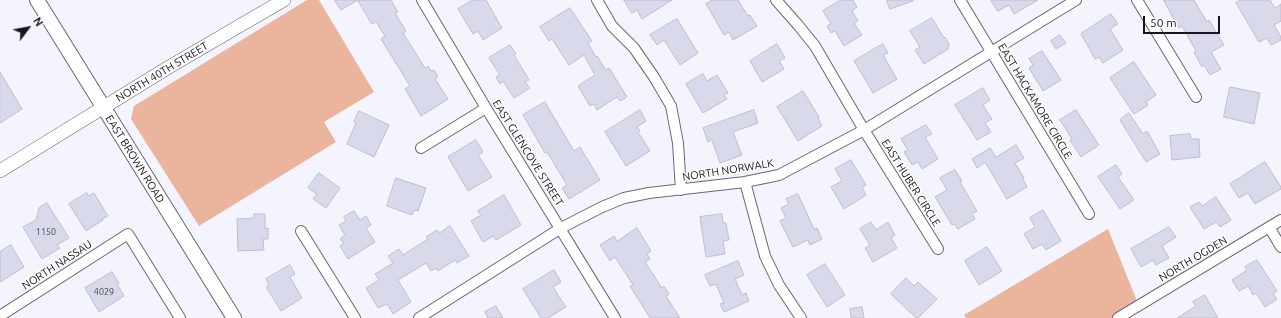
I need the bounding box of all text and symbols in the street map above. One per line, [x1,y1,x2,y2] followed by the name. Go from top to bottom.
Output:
[8,8,48,48] north arrow
[1145,8,1222,34] scale bar
[31,15,45,28] text: N
[1150,16,1177,29] text: 50 m
[113,39,211,105] street label: NORTH 40TH STREET
[995,41,1075,161] street label: EAST HACKAMORE CIRCLE
[490,97,566,209] street label: EAST GLENCOVE STREET
[103,113,167,205] street label: EAST BROWN ROAD
[879,137,943,229] street label: EAST HUBER CIRCLE
[681,156,775,184] street label: NORTH NORWALK
[36,227,56,237] house number: 1150
[1157,233,1229,285] street label: NORTH OGDEN
[19,237,95,293] street label: NORTH NASSAU
[94,287,114,297] house number: 4029

